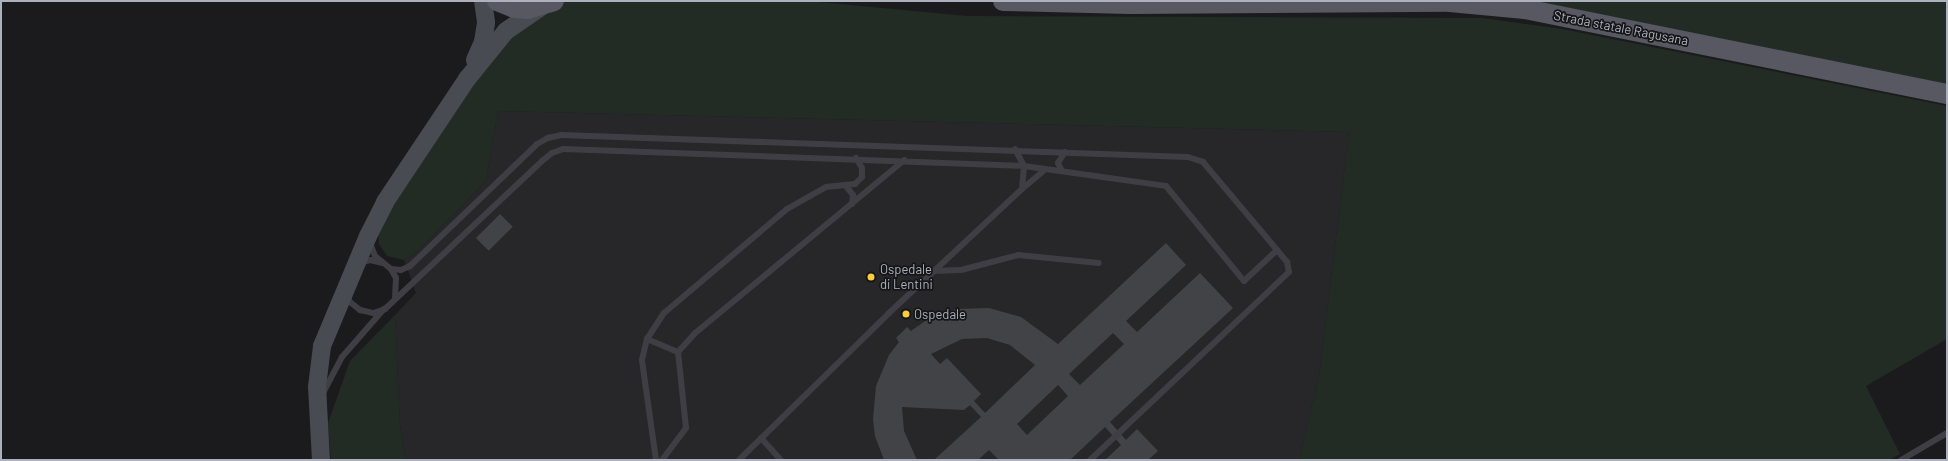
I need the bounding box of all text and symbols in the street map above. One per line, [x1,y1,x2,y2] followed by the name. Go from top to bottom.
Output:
[1552,7,1690,49] street label: Strada statale Ragusana
[880,262,933,293] place label: Ospedale di Lentini
[865,271,877,283] marker: Ospedale di Lentini
[914,306,966,322] place label: Ospedale
[901,309,911,319] marker: Ospedale

